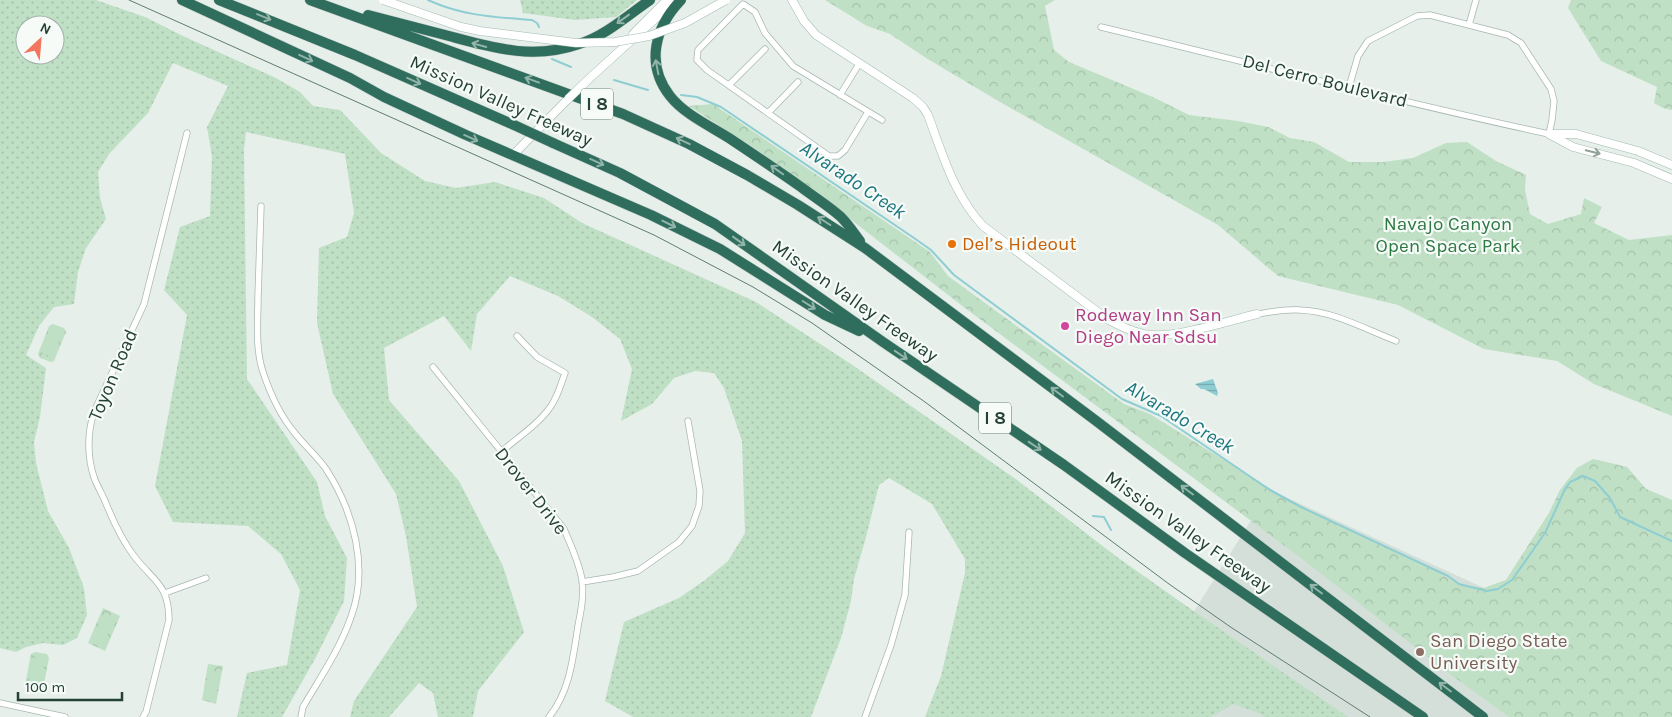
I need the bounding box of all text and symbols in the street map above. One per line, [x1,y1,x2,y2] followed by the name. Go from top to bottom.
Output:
[256,13,271,23] one-way arrow
[616,14,630,24] one-way arrow
[15,15,65,65] north arrow
[37,19,54,39] text: N
[472,39,488,49] one-way arrow
[1240,50,1410,112] street label: Del Cerro Boulevard
[406,51,596,151] street label: Mission Valley Freeway
[298,53,313,63] one-way arrow
[652,59,661,75] one-way arrow
[525,75,540,84] one-way arrow
[406,77,421,87] one-way arrow
[581,88,613,120] road number: I 8
[463,133,478,143] one-way arrow
[676,136,691,145] one-way arrow
[796,136,911,224] water label: Alvarado Creek
[1585,148,1601,157] one-way arrow
[589,158,604,168] one-way arrow
[770,165,784,175] one-way arrow
[1376,213,1521,257] park label: Navajo Canyon Open Space Park
[817,216,831,226] one-way arrow
[661,220,676,229] one-way arrow
[962,233,1077,255] place label: Del’s Hideout
[768,235,942,367] street label: Mission Valley Freeway
[732,236,746,246] one-way arrow
[946,238,958,250] marker: Del’s Hideout
[802,301,816,311] one-way arrow
[1075,304,1222,348] place label: Rodeway Inn San Diego Near Sdsu
[1059,320,1071,332] marker: Rodeway Inn San Diego Near Sdsu
[84,326,142,424] street label: Toyon Road
[893,350,907,360] one-way arrow
[1121,376,1239,459] water label: Alvarado Creek
[1051,386,1064,397] one-way arrow
[979,402,1011,433] road number: I 8
[1028,441,1042,451] one-way arrow
[490,443,572,539] street label: Drover Drive
[1101,466,1275,598] street label: Mission Valley Freeway
[1180,485,1194,495] one-way arrow
[1310,583,1323,594] one-way arrow
[1430,630,1568,674] place label: San Diego State University
[1414,646,1426,658] marker: San Diego State University
[18,670,121,702] scale bar
[25,678,65,696] text: 100 m
[1439,682,1452,693] one-way arrow

